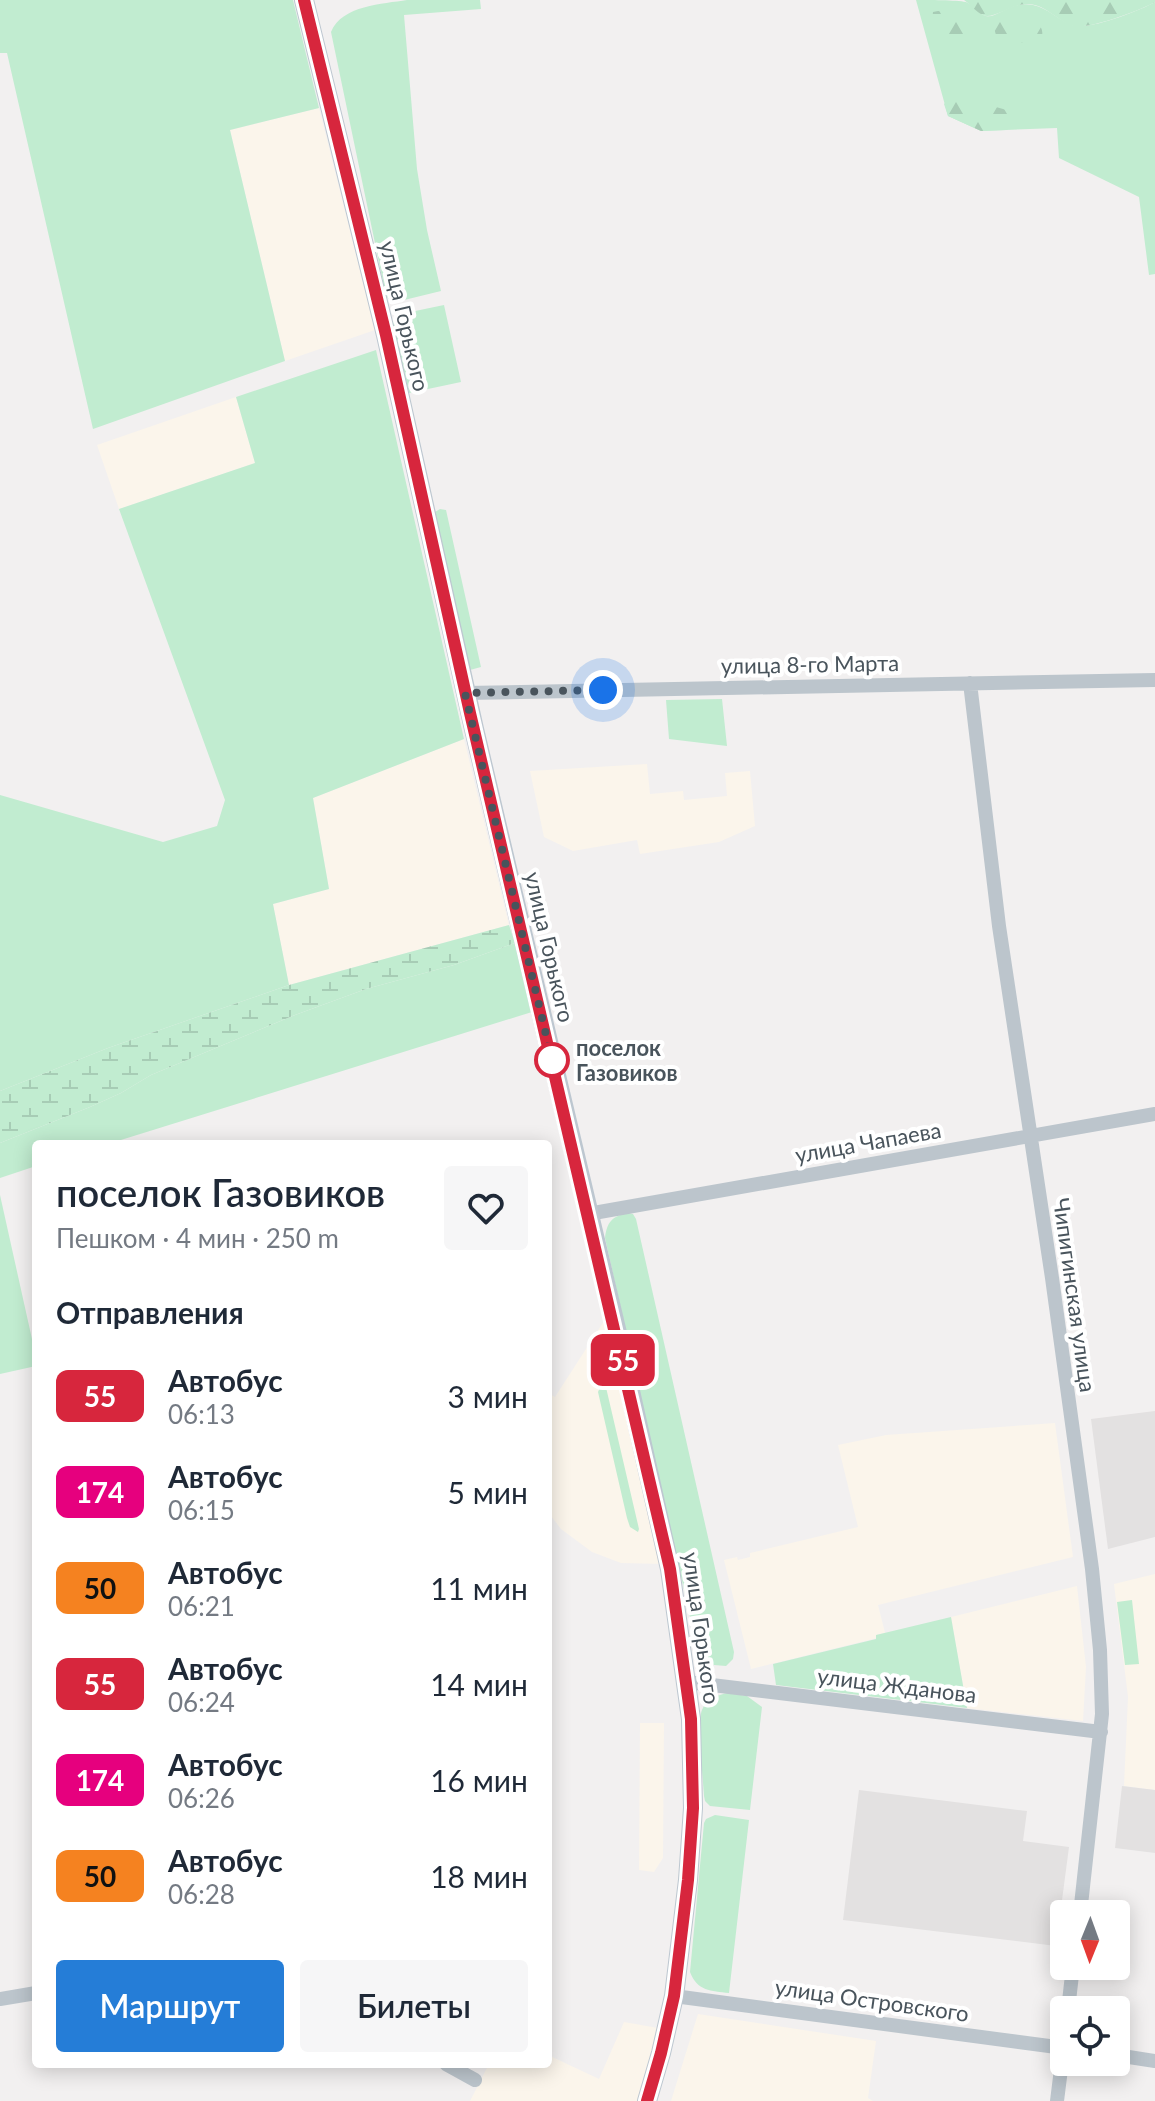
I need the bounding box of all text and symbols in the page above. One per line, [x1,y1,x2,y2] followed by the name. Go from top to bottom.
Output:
[375,238,435,394] street label: улица Горького
[721,649,899,679] street label: улица 8-го Марта
[583,670,623,710] your location
[520,869,580,1025] street label: улица Горького
[576,1034,678,1086] place label: поселок Газовиков
[535,1043,569,1077] marker: поселок Газовиков
[793,1116,943,1168] street label: улица Чапаева
[444,1166,528,1250] button: heart
[56,1169,385,1215] text: поселок Газовиков
[1048,1196,1102,1394] street label: Чипигинская улица
[56,1222,339,1254] text: Пешком · 4 мин · 250 m
[56,1294,244,1330] text: Отправления
[587,1334,659,1386] line badge: 55
[607,1343,639,1377] text: 55
[168,1362,283,1398] text: Автобус
[448,1378,528,1414] text: 3 мин
[84,1379,116,1413] text: 55
[168,1398,235,1430] text: 06:13
[168,1458,283,1494] text: Автобус
[448,1474,528,1510] text: 5 мин
[76,1475,124,1509] text: 174
[168,1494,235,1526] text: 06:15
[678,1550,726,1706] street label: улица Горького
[168,1554,283,1590] text: Автобус
[430,1570,528,1606] text: 11 мин
[84,1571,116,1605] text: 50
[168,1590,235,1622] text: 06:21
[168,1650,283,1686] text: Автобус
[816,1662,978,1708] street label: улица Жданова
[430,1666,528,1702] text: 14 мин
[84,1667,116,1701] text: 55
[168,1686,235,1718] text: 06:24
[168,1746,283,1782] text: Автобус
[430,1762,528,1798] text: 16 мин
[76,1763,124,1797] text: 174
[168,1782,235,1814] text: 06:26
[168,1842,283,1878] text: Автобус
[430,1858,528,1894] text: 18 мин
[84,1859,116,1893] text: 50
[168,1878,235,1910] text: 06:28
[1050,1900,1130,1980] north arrow
[1050,1900,1130,2076] map controls
[56,1960,284,2052] button: Маршрут
[300,1960,528,2052] button: Билеты
[773,1973,971,2027] street label: улица Островского
[1050,1996,1130,2076] button: locate

